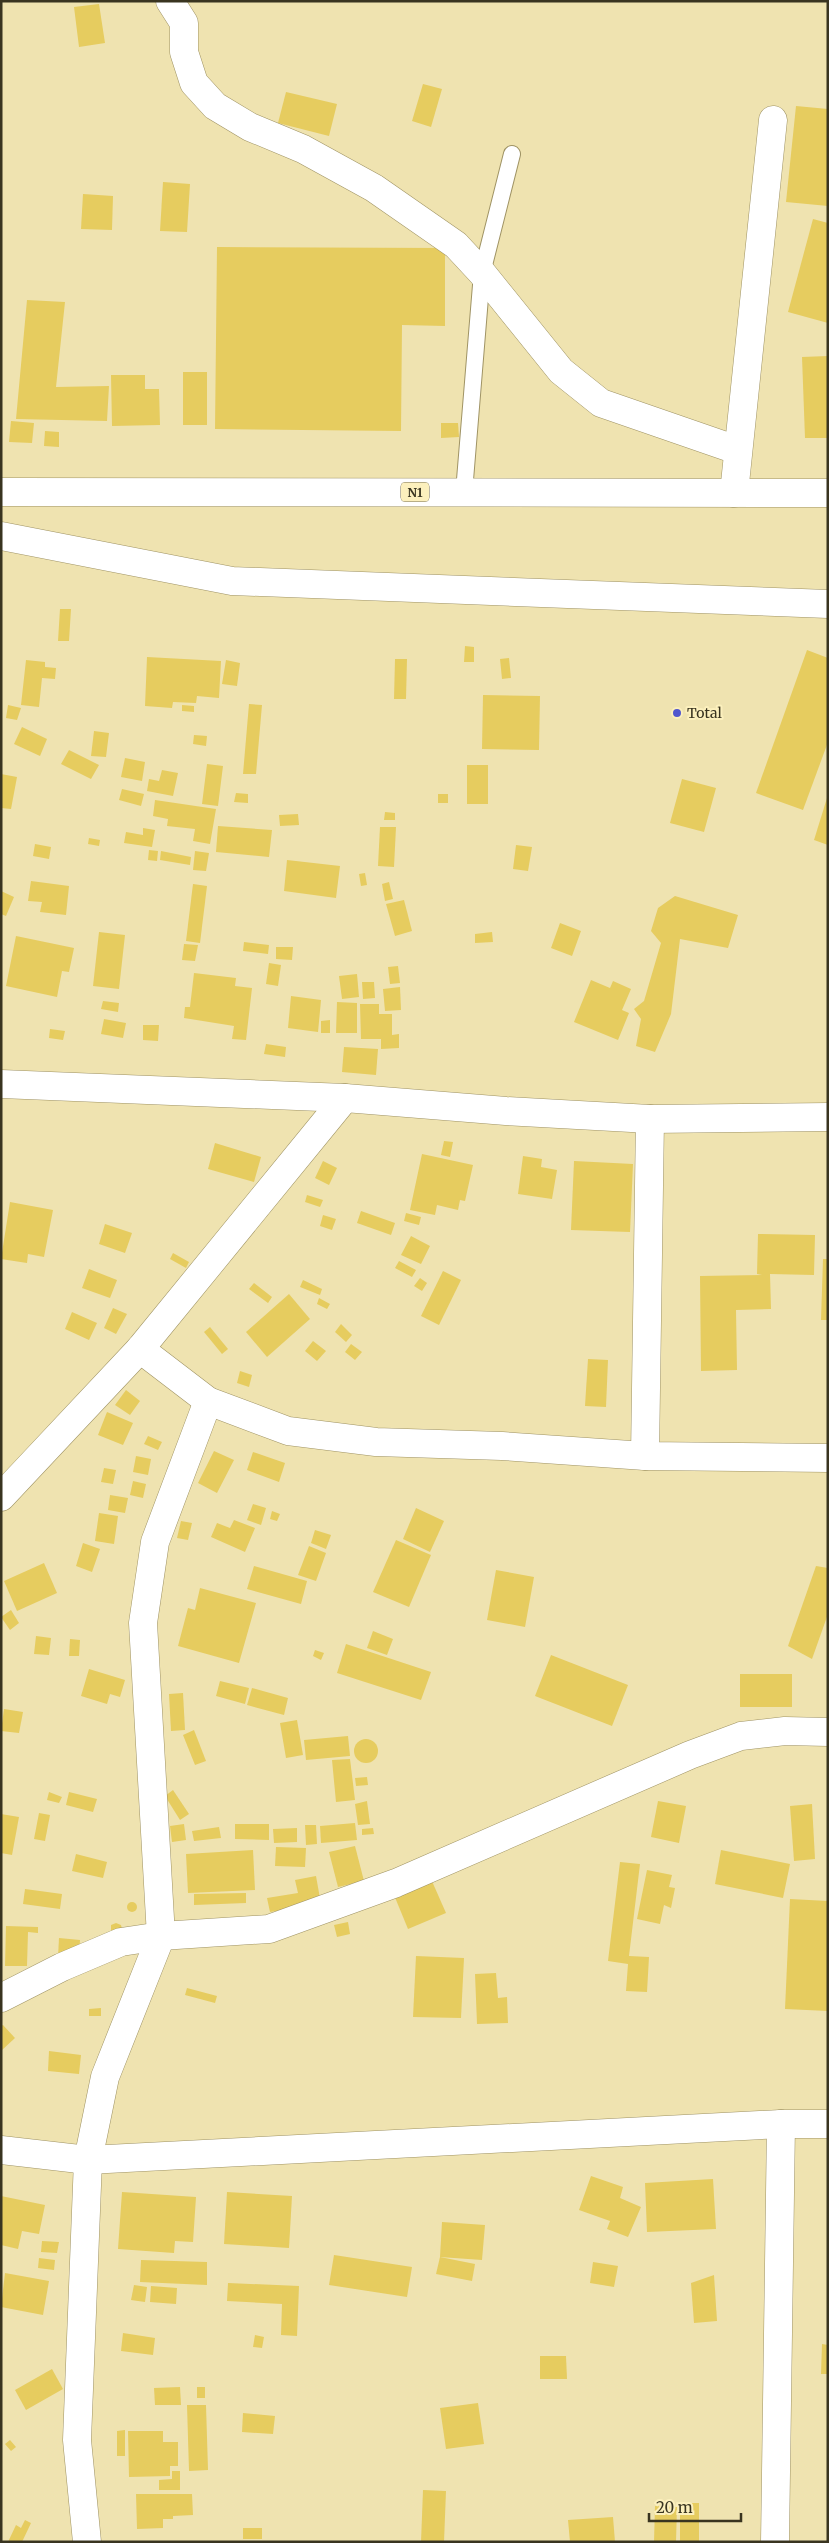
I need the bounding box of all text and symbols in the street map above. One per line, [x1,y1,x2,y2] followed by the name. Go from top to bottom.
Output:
[401,482,429,502] road number: N1
[687,704,723,722] place label: Total
[671,707,683,719] marker: Total
[649,2490,742,2522] scale bar
[656,2498,693,2517] text: 20 m

